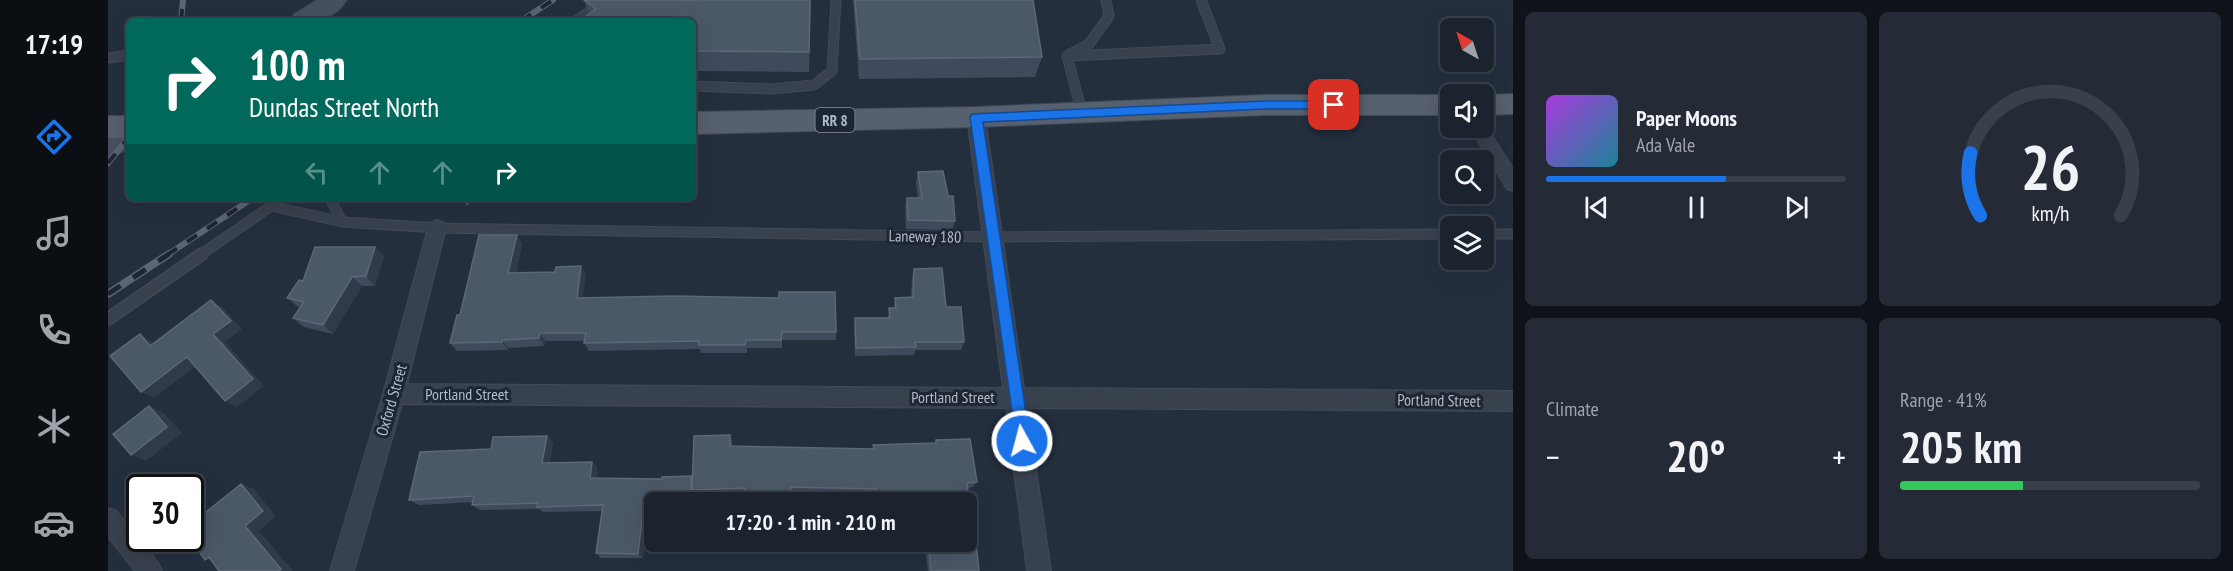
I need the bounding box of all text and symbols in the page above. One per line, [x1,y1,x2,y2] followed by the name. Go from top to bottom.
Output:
[1440,18,1494,72] north arrow
[1440,18,1494,270] map controls
[25,27,83,61] text: 17:19
[249,37,346,92] text: 100 m
[150,42,228,120] icon: right
[1308,79,1359,130] pin
[1440,84,1494,138] button: sound
[1317,88,1350,121] icon: arrive
[249,90,439,124] text: Dundas Street North
[1636,104,1737,132] text: Paper Moons
[816,108,854,132] road number: RR 8
[33,116,75,158] icon: directions
[2020,126,2080,207] text: 26
[1636,132,1695,158] text: Ada Vale
[1440,150,1494,204] button: search
[300,156,333,189] icon: left
[363,156,396,189] icon: ahead
[426,156,459,189] icon: ahead
[489,156,522,189] icon: right
[1580,191,1613,224] icon: previous
[1680,191,1713,224] icon: pause
[1780,191,1813,224] icon: next
[2031,200,2069,228] text: km/h
[33,212,75,254] icon: music
[1440,216,1494,270] button: layers
[888,225,962,247] street label: Laneway 180
[33,309,75,351] icon: phone
[371,361,411,438] street label: Oxford Street
[425,384,509,404] street label: Portland Street
[911,387,995,407] street label: Portland Street
[1900,387,1987,413] text: Range · 41%
[1397,389,1481,411] street label: Portland Street
[1546,396,1599,422] text: Climate
[33,405,75,447] icon: climate
[990,409,1054,473] position arrow
[1900,417,2022,475] text: 205 km
[1666,426,1726,484] text: 20°
[1546,435,1560,478] text: −
[1832,435,1846,478] text: +
[126,474,204,552] speed limit sign: 30
[33,502,75,544] icon: car
[725,508,896,536] text: 17:20 · 1 min · 210 m

